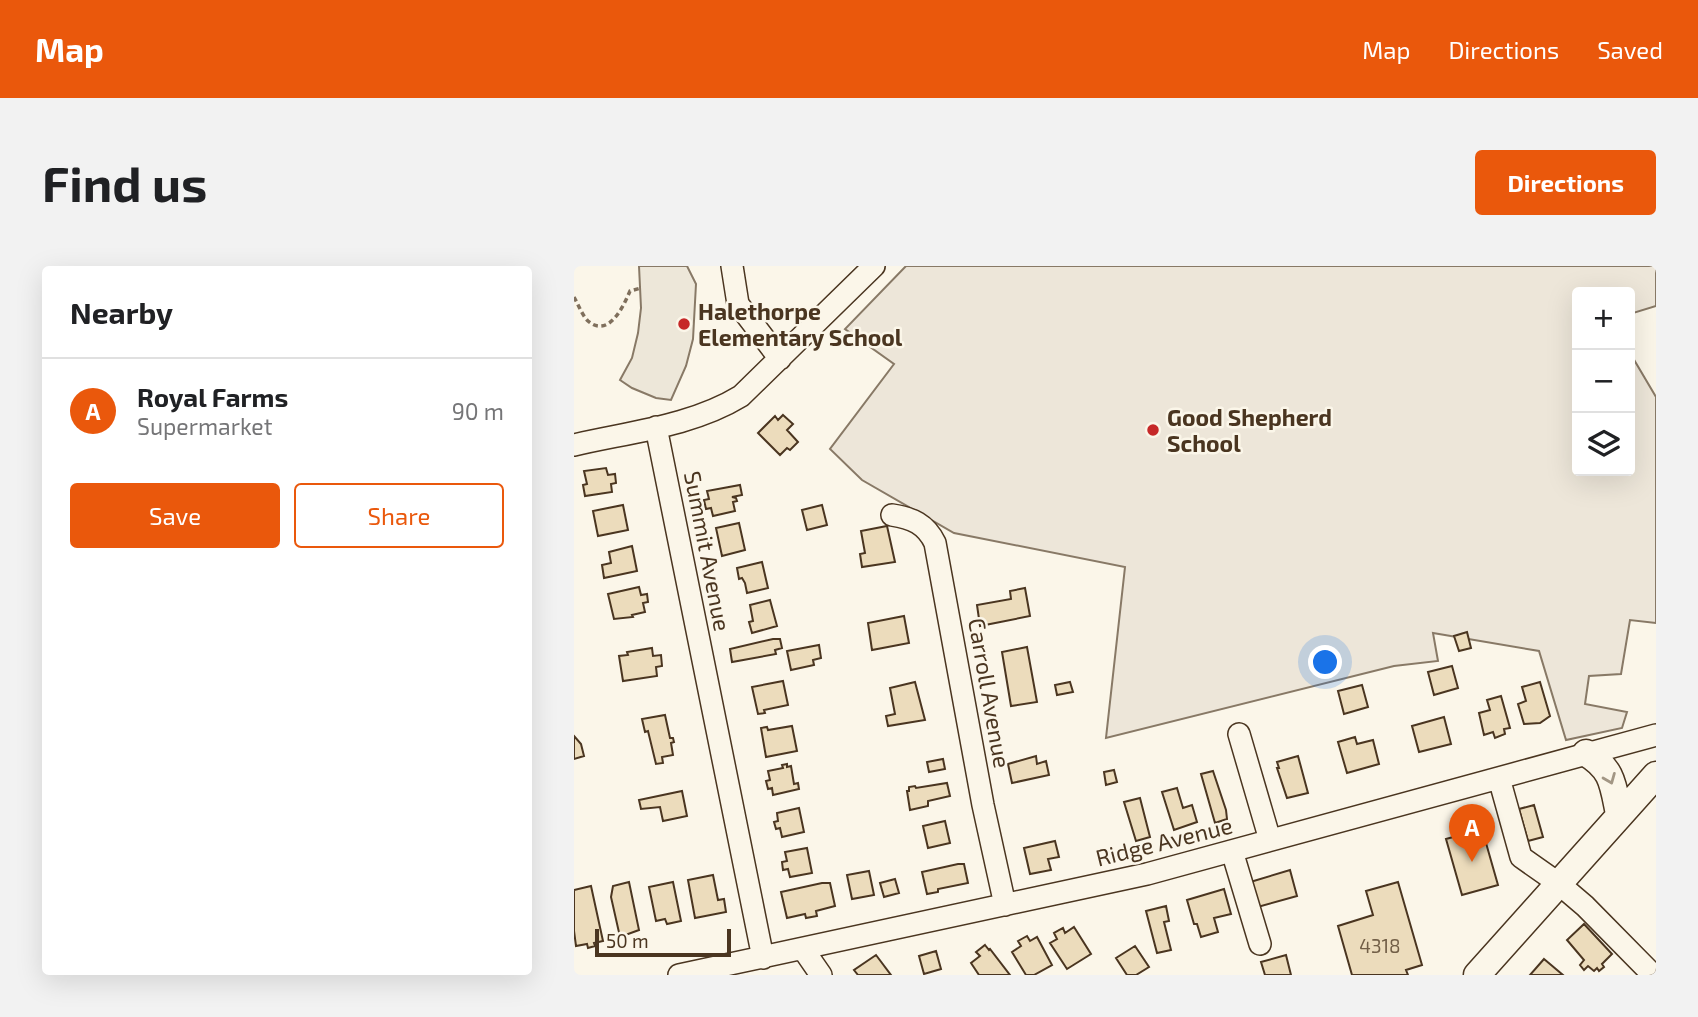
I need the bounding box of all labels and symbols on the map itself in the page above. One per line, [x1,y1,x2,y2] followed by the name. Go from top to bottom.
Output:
[698,297,903,351] place label: Halethorpe Elementary School
[676,316,692,332] marker: Halethorpe Elementary School
[1167,403,1332,457] place label: Good Shepherd School
[1145,422,1161,438] marker: Good Shepherd School
[679,469,737,633] street label: Summit Avenue
[963,616,1017,770] street label: Carroll Avenue
[1308,645,1342,679] your location
[1601,772,1615,784] one-way arrow
[1449,804,1495,862] pin: A
[1093,811,1235,871] street label: Ridge Avenue
[595,926,732,958] scale bar
[1359,934,1401,957] house number: 4318

